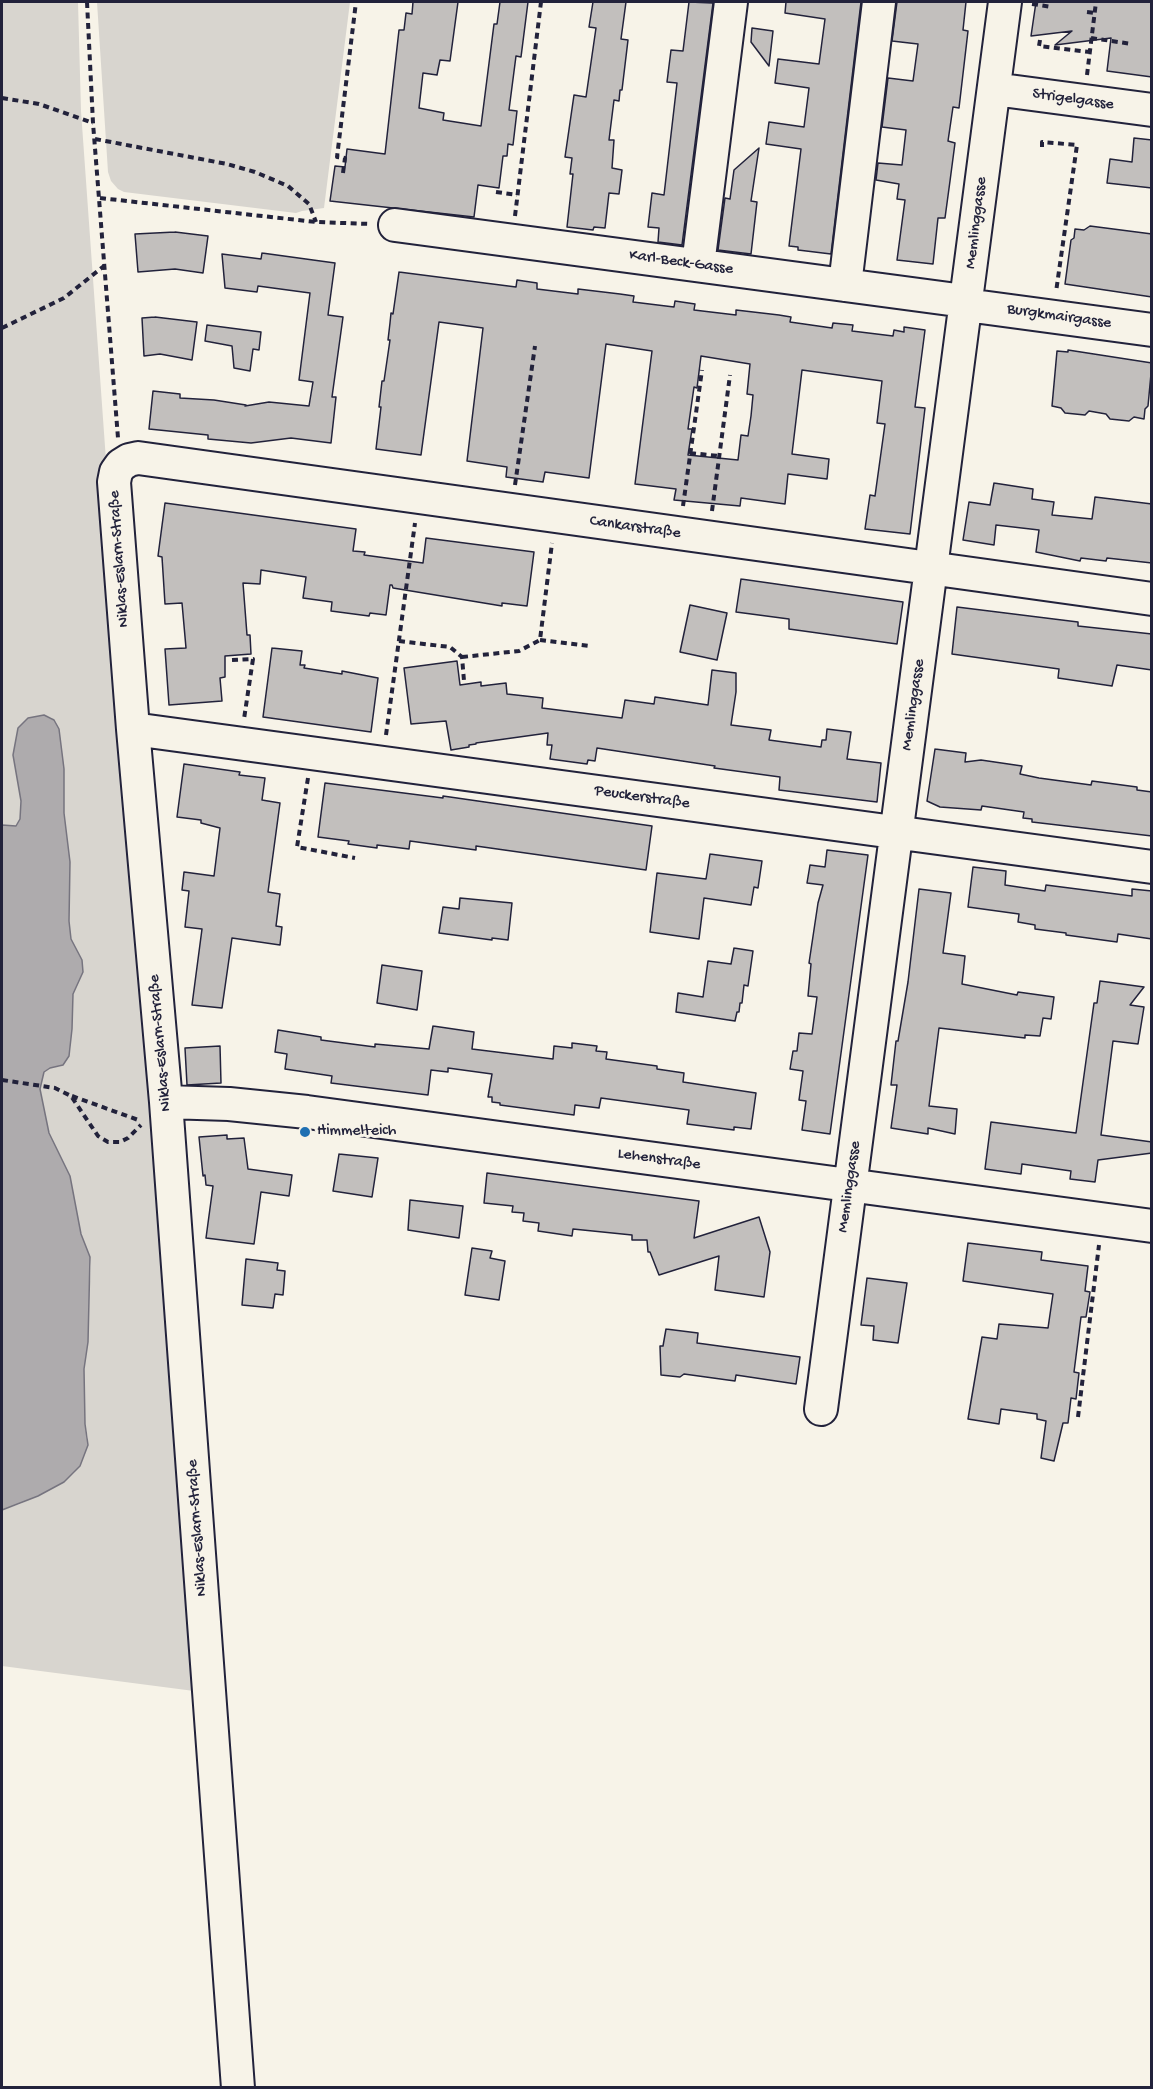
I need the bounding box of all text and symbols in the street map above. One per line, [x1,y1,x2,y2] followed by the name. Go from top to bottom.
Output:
[1031,85,1115,115] street label: Strigelgasse
[962,176,992,270] street label: Memlinggasse
[628,246,734,280] street label: Karl-Beck-Gasse
[1006,300,1112,334] street label: Burgkmairgasse
[106,490,134,628] street label: Niklas-Eslarn-Straße
[588,512,682,544] street label: Cankarstraße
[898,658,930,752] street label: Memlinggasse
[593,782,691,814] street label: Peuckerstraße
[145,974,177,1112] street label: Niklas-Eslarn-Straße
[317,1122,396,1142] place label: Himmelteich
[298,1125,312,1139] marker: Himmelteich
[834,1140,866,1234] street label: Memlinggasse
[616,1145,702,1175] street label: Lehenstraße
[184,1459,212,1597] street label: Niklas-Eslarn-Straße

